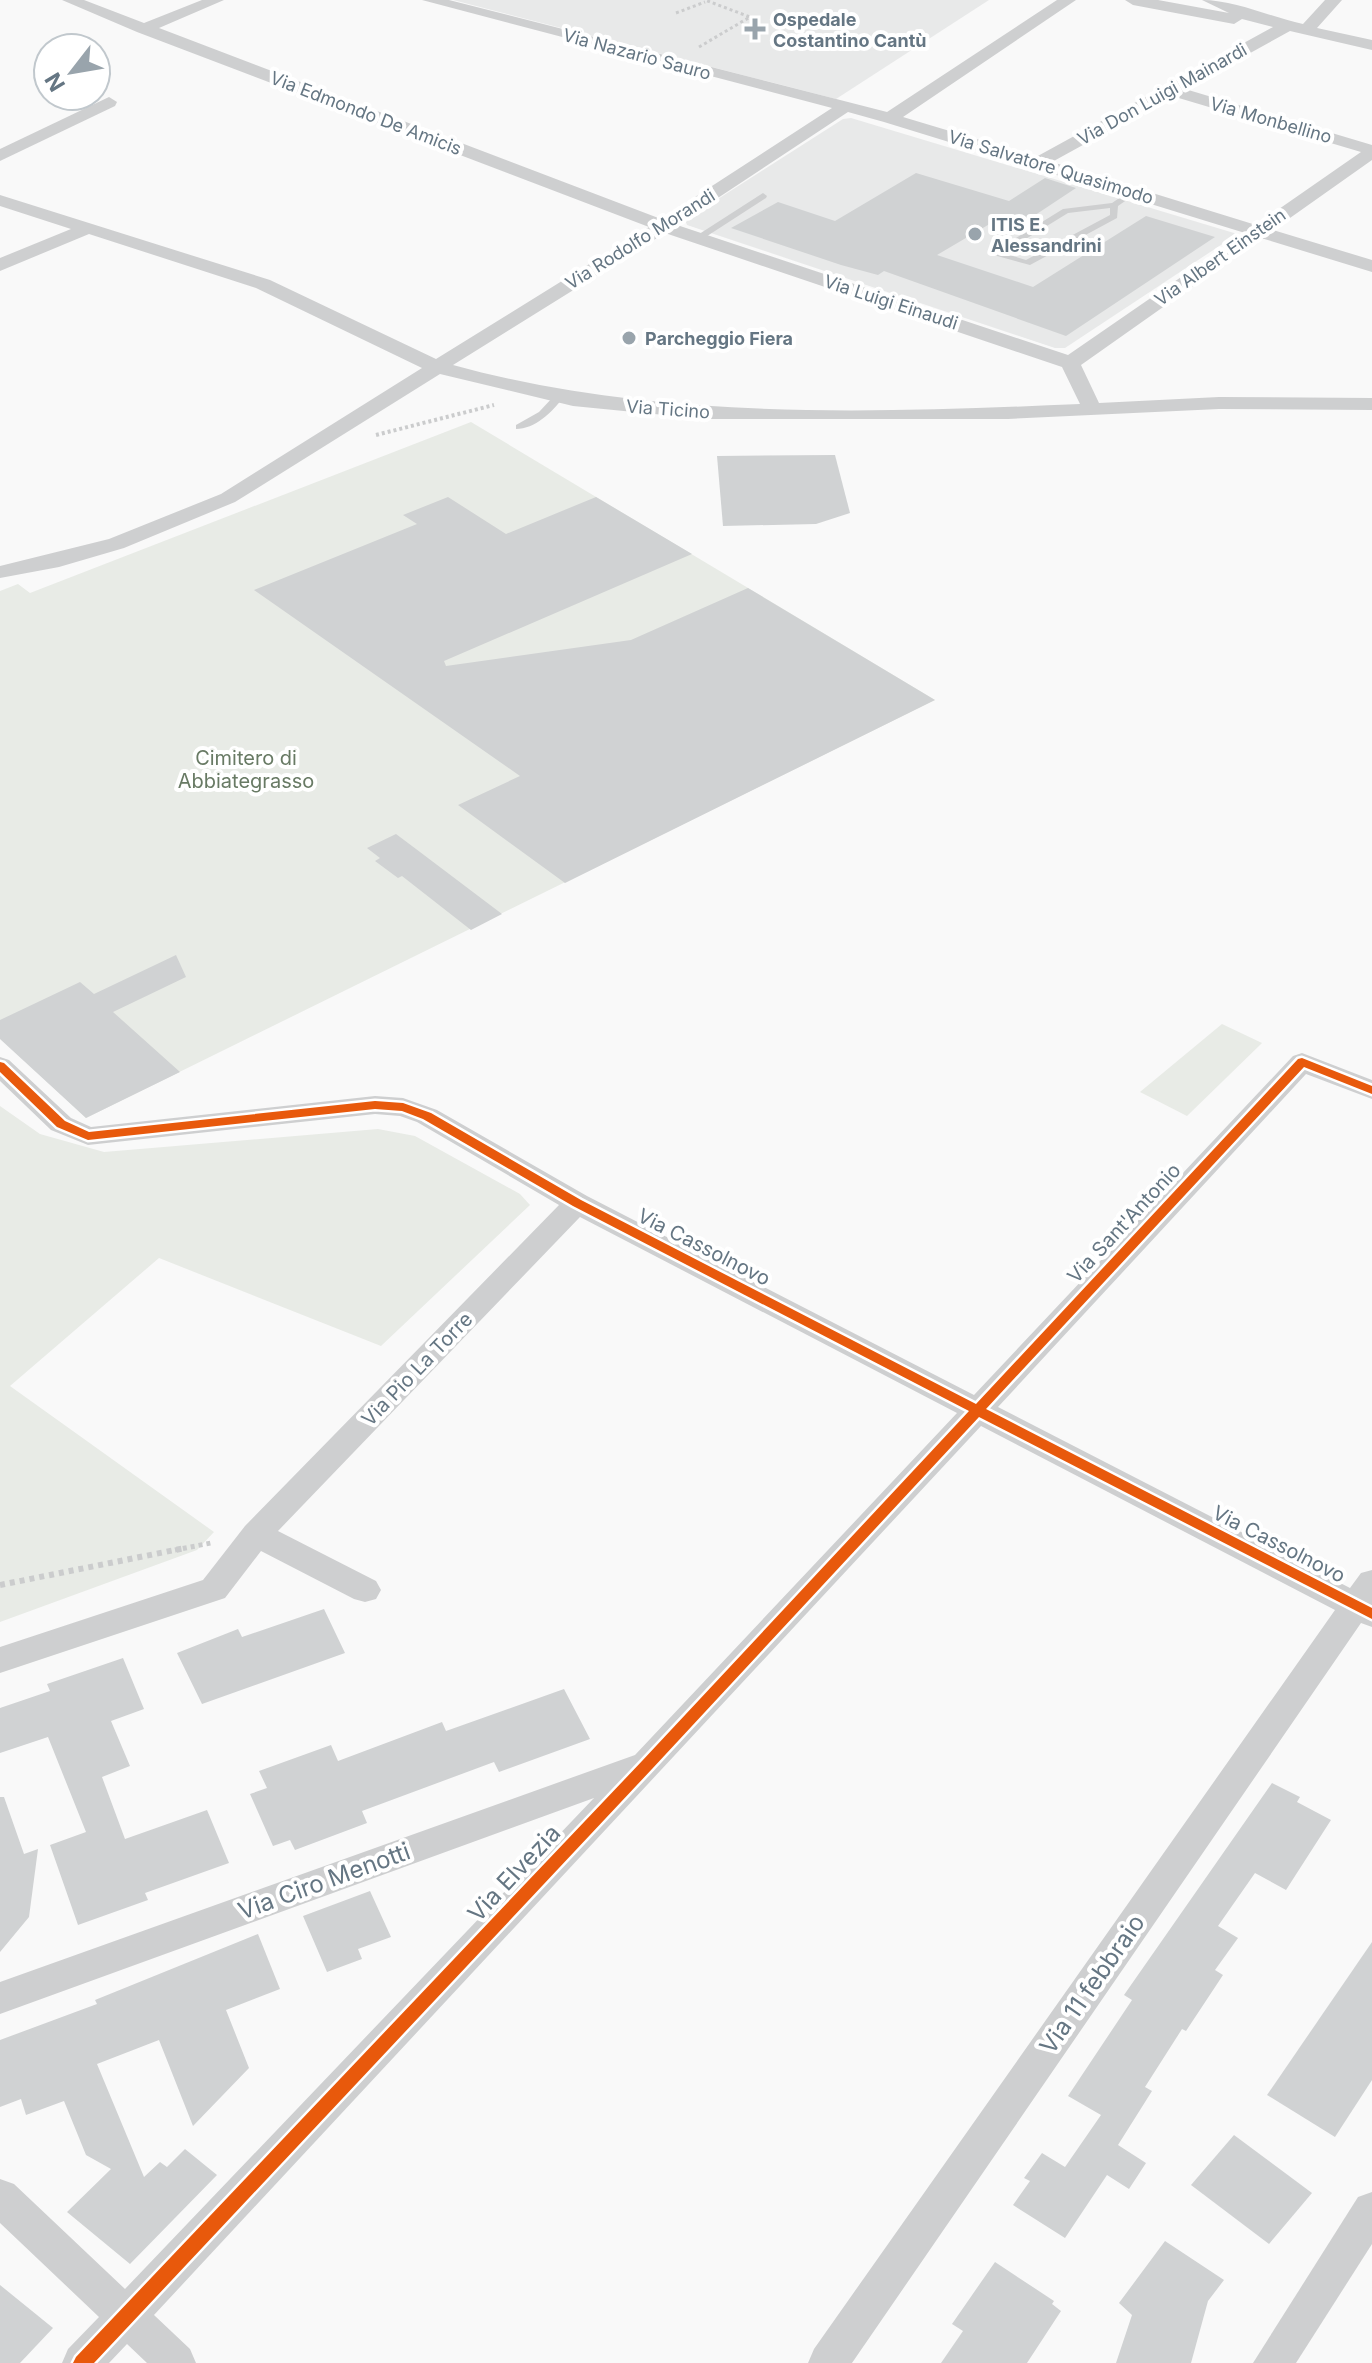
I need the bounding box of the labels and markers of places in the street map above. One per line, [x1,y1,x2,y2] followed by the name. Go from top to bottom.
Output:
[773,9,927,51] place label: Ospedale Costantino Cantù
[744,18,766,40] marker: Ospedale Costantino Cantù
[991,214,1102,256] place label: ITIS E. Alessandrini
[966,225,984,243] marker: ITIS E. Alessandrini
[645,328,793,349] place label: Parcheggio Fiera
[620,329,638,347] marker: Parcheggio Fiera

